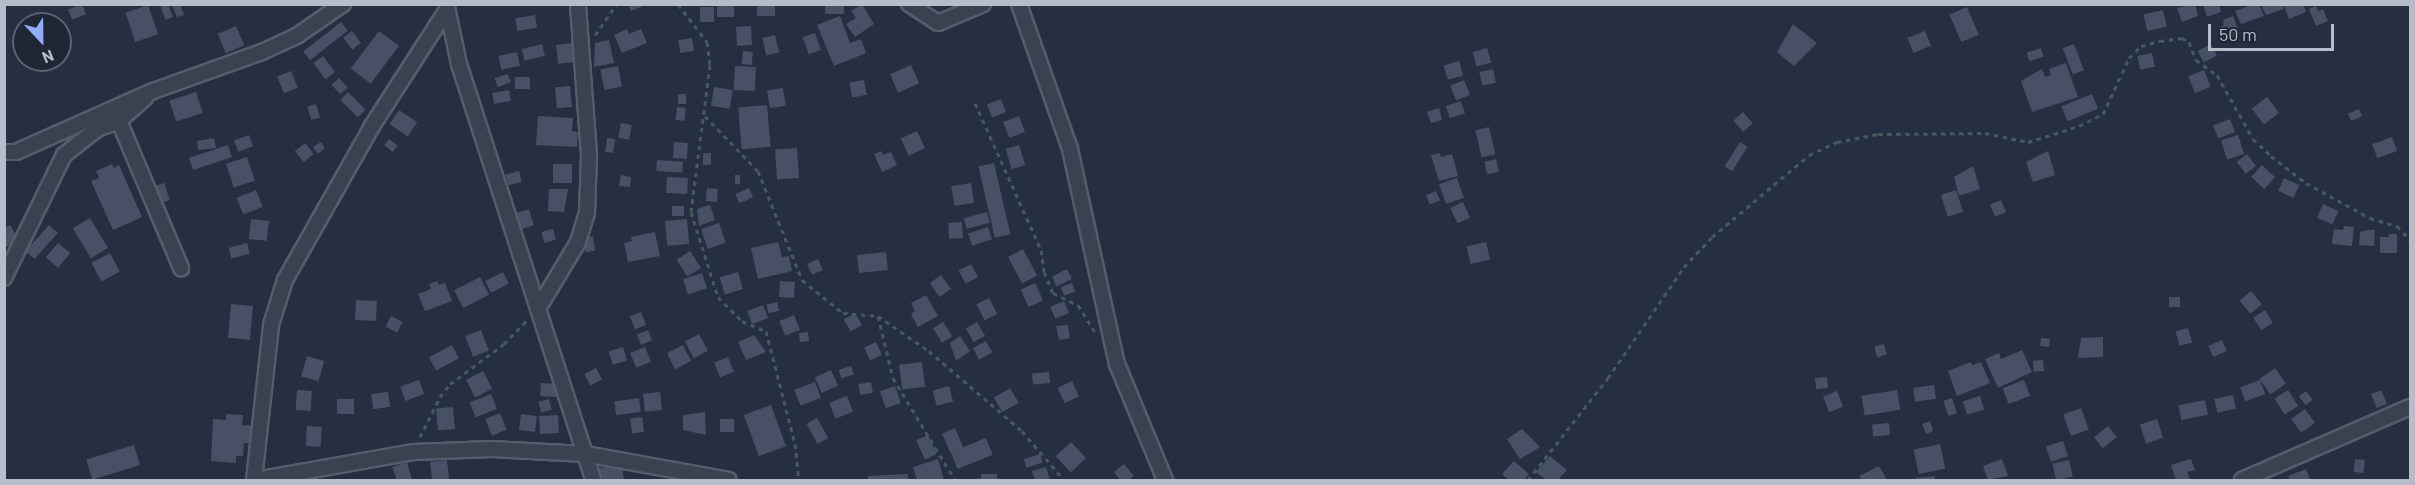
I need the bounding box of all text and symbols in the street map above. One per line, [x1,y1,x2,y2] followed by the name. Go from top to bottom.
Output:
[12,12,72,72] north arrow
[2211,12,2337,50] scale bar
[2219,23,2257,45] text: 50 m
[40,46,57,68] text: N

